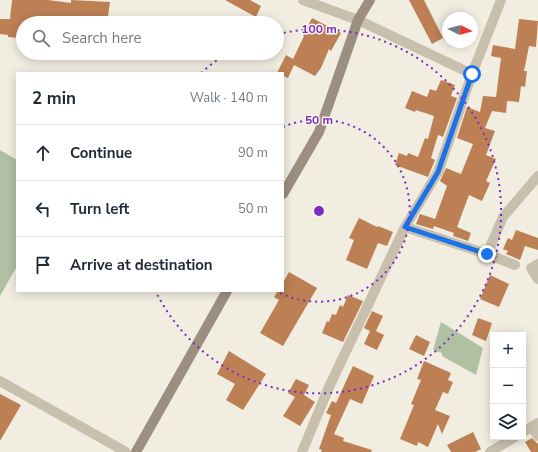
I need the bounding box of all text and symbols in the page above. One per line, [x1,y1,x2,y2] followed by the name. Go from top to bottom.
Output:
[442,12,478,48] north arrow
[16,16,284,60] search box
[301,21,337,37] text: 100 m
[30,27,52,49] icon: search
[62,28,142,48] text: Search here
[463,65,481,83] route start
[32,87,76,110] text: 2 min
[190,89,268,107] text: Walk · 140 m
[305,112,333,128] text: 50 m
[32,142,54,164] icon: ahead
[70,143,132,163] text: Continue
[238,144,268,162] text: 90 m
[32,198,54,220] icon: left
[70,199,129,219] text: Turn left
[238,200,268,218] text: 50 m
[312,204,326,218] centre of rings
[478,245,496,263] route end
[32,254,54,276] icon: arrive
[70,255,213,275] text: Arrive at destination
[490,332,526,440] map controls
[490,332,526,368] button: +
[490,368,526,404] button: −
[490,404,526,440] button: layers

